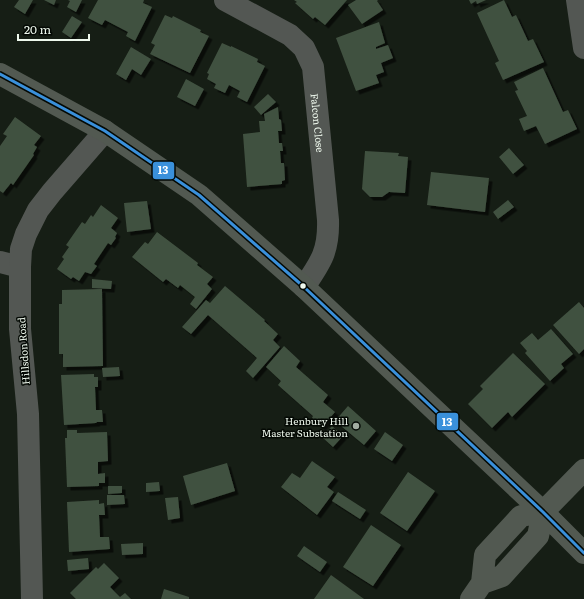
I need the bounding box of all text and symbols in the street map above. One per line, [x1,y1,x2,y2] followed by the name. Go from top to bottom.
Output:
[18,16,89,42] scale bar
[24,20,51,38] text: 20 m
[308,93,329,153] street label: Falcon Close
[152,161,175,180] line badge: 13
[158,161,168,177] text: 13
[298,281,308,291] unlabelled marker
[13,317,33,385] street label: Hillsdon Road
[436,412,459,431] line badge: 13
[262,413,349,440] place label: Henbury Hill Master Substation
[442,413,452,429] text: 13
[351,421,361,431] marker: Henbury Hill Master Substation

